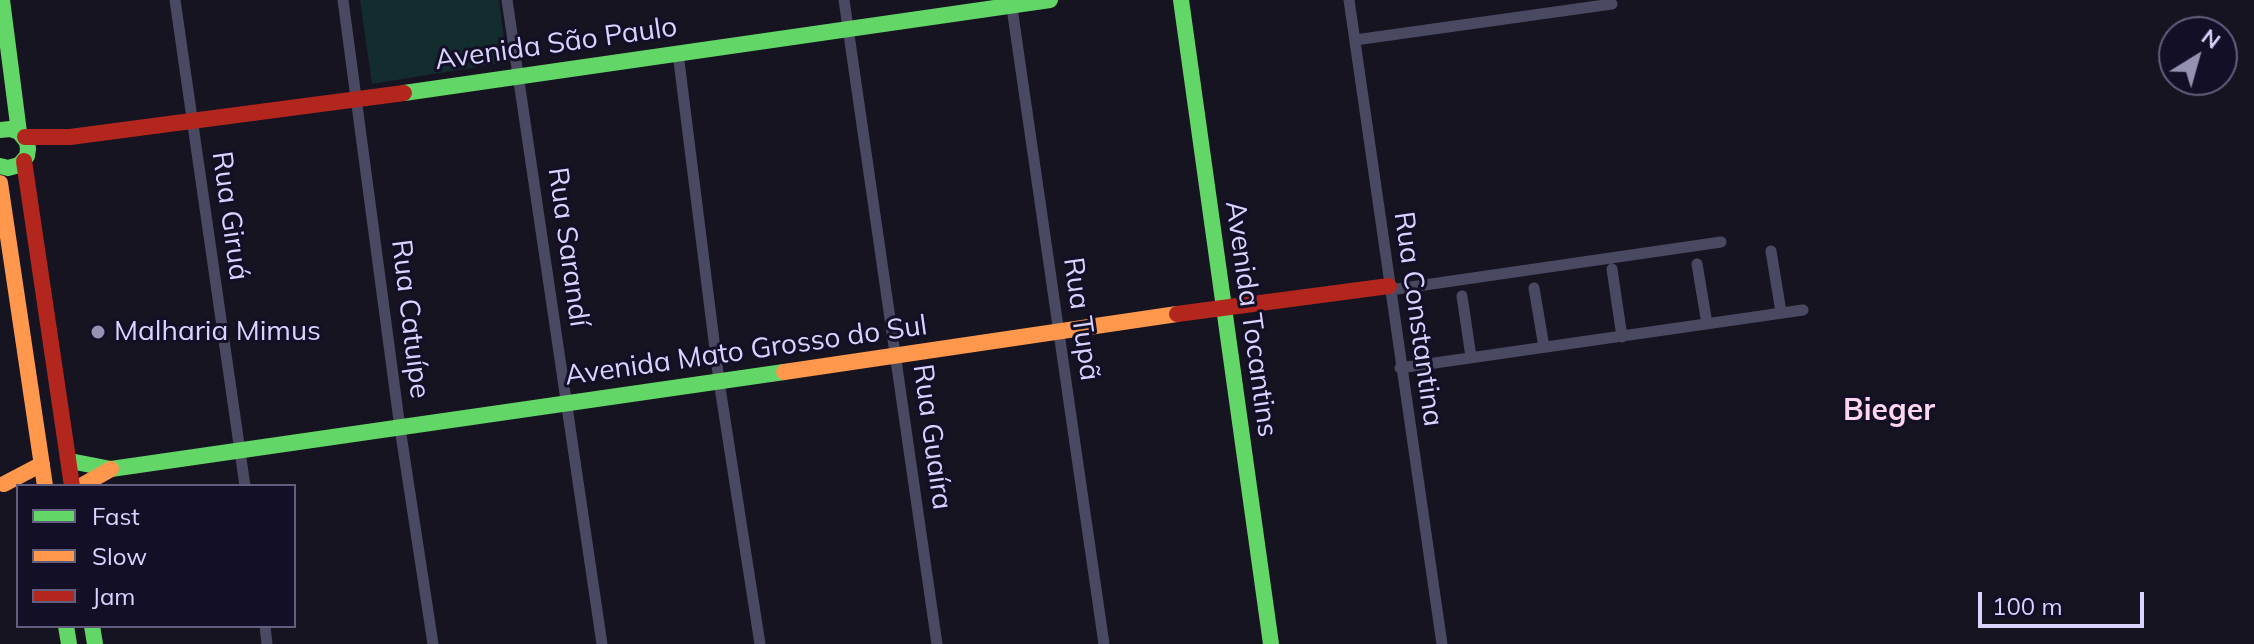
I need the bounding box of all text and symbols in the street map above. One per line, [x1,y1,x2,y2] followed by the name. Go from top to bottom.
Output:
[433,10,679,78] street label: Avenida São Paulo
[2158,16,2238,96] north arrow
[2196,22,2226,55] text: N
[204,149,256,283] street label: Rua Giruá
[540,165,596,329] street label: Rua Sarandí
[1218,199,1284,439] street label: Avenida Tocantins
[1386,209,1450,429] street label: Rua Constantina
[384,238,436,400] street label: Rua Catuípe
[1056,255,1106,383] street label: Rua Tupã
[563,309,929,393] street label: Avenida Mato Grosso do Sul
[114,315,321,349] place label: Malharia Mimus
[89,323,107,341] marker: Malharia Mimus
[905,362,959,512] street label: Rua Guaíra
[1843,393,1935,429] district label: Bieger
[16,484,296,628] legend
[92,501,140,531] text: Fast
[92,541,147,571] text: Slow
[1982,576,2148,626] scale bar
[92,581,135,611] text: Jam
[1992,591,2063,621] text: 100 m

